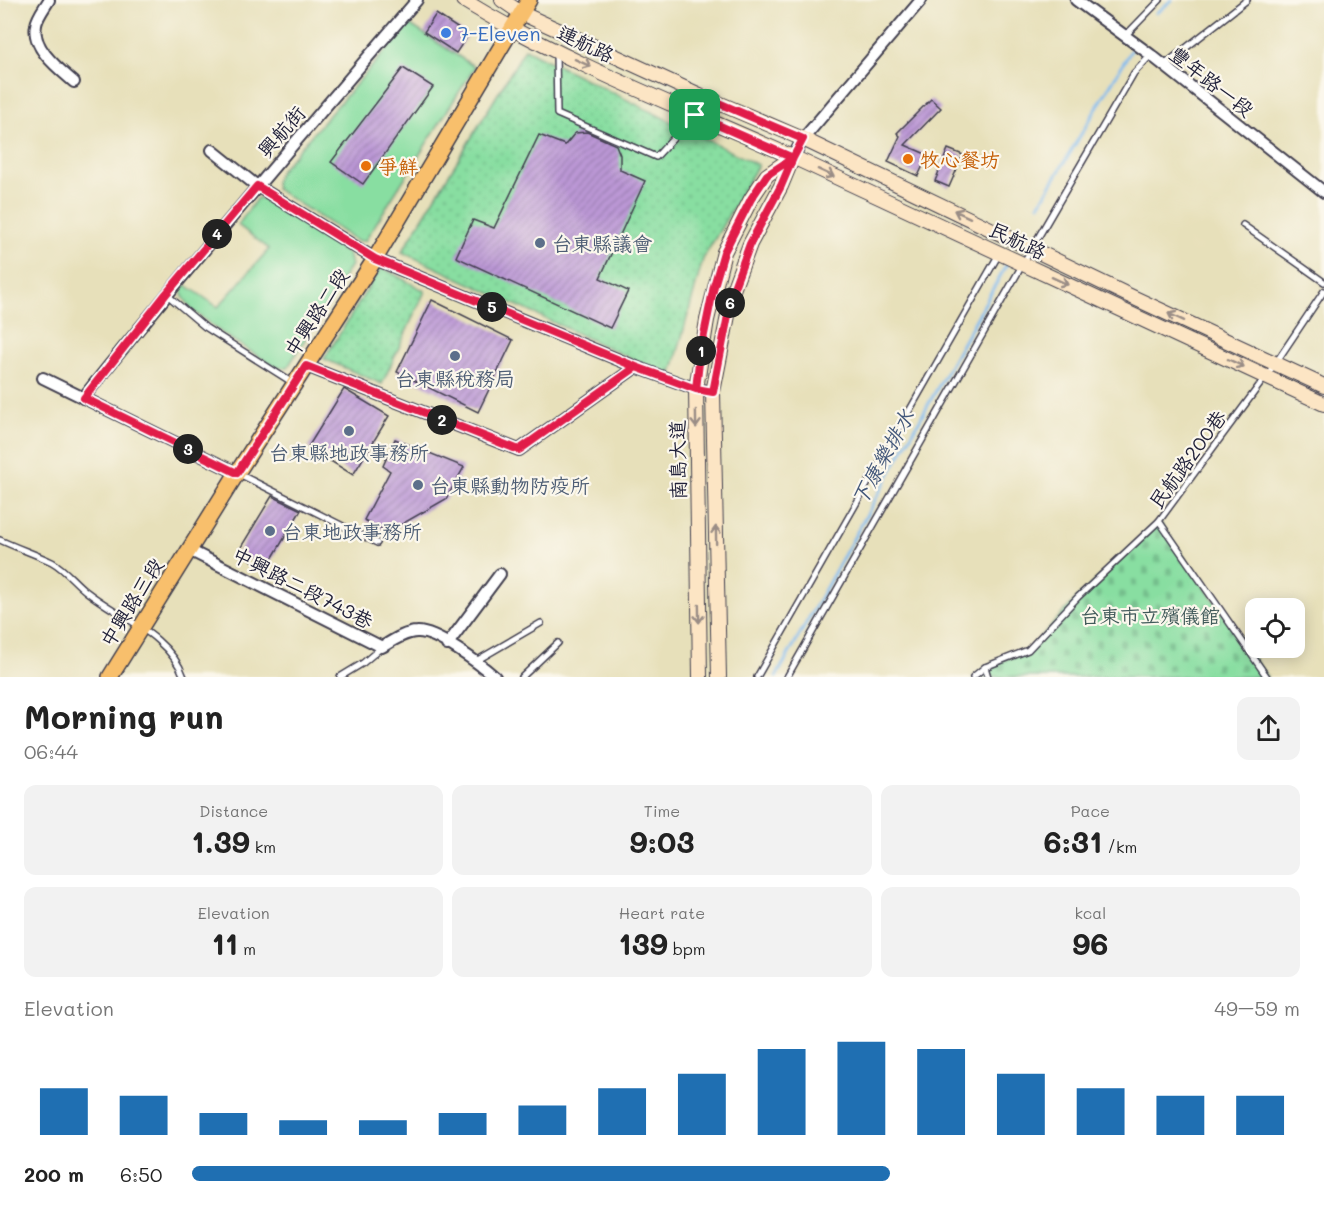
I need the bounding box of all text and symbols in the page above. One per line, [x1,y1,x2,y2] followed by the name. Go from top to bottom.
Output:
[553,19,620,68] street label: 連航路
[458,20,540,46] place label: 7-Eleven
[439,26,453,40] marker: 7-Eleven
[1165,40,1259,122] street label: 豐年路一段
[573,57,591,69] one-way arrow
[669,89,720,140] pin
[678,98,711,131] icon: arrive
[252,100,310,162] street label: 興航街
[920,146,1000,172] place label: 牧心餐坊
[901,152,915,166] marker: 牧心餐坊
[378,153,418,179] place label: 爭鮮
[359,159,373,173] marker: 爭鮮
[816,167,834,179] one-way arrow
[954,208,972,220] one-way arrow
[985,216,1052,265] street label: 民航路
[202,219,232,249] pin: 4
[212,223,222,244] text: 4
[552,230,653,256] place label: 台東縣議會
[533,236,547,250] marker: 台東縣議會
[278,263,354,361] street label: 中興路二段
[1050,276,1068,287] one-way arrow
[715,288,745,318] pin: 6
[477,292,507,322] pin: 5
[725,292,735,313] text: 6
[487,296,497,317] text: 5
[1167,311,1185,323] one-way arrow
[686,336,716,366] pin: 1
[697,340,705,361] text: 1
[448,349,462,363] marker: 台東縣稅務局
[1227,358,1245,370] one-way arrow
[395,365,515,391] place label: 台東縣稅務局
[845,404,920,509] water label: 下康樂排水
[1142,404,1232,513] street label: 民航路200巷
[427,405,457,435] pin: 2
[690,408,702,428] one-way arrow
[438,409,446,430] text: 2
[663,420,691,500] street label: 南島大道
[342,424,356,438] marker: 台東縣地政事務所
[173,434,203,464] pin: 3
[183,438,193,459] text: 3
[269,439,429,465] place label: 台東縣地政事務所
[430,472,590,498] place label: 台東縣動物防疫所
[411,478,425,492] marker: 台東縣動物防疫所
[282,518,422,544] place label: 台東地政事務所
[263,524,277,538] marker: 台東地政事務所
[710,525,722,545] one-way arrow
[228,540,379,634] street label: 中興路二段743巷
[93,553,169,651] street label: 中興路三段
[1245,598,1305,658] map controls
[1245,598,1305,658] button: locate
[1080,602,1220,628] park label: 台東市立殯儀館
[693,603,705,623] one-way arrow
[24,694,224,737] text: Morning run
[1237,697,1300,760] button: share
[24,738,78,764] text: 06:44
[199,800,268,821] text: Distance
[644,800,680,821] text: Time
[1071,800,1110,821] text: Pace
[191,821,250,861] text: 1.39
[630,821,694,861] text: 9:03
[1043,821,1102,861] text: 6:31
[250,836,276,857] text: km
[1102,836,1137,857] text: /km
[198,902,270,923] text: Elevation
[619,902,705,923] text: Heart rate
[1074,902,1106,923] text: kcal
[211,923,238,963] text: 11
[618,923,668,963] text: 139
[1072,923,1108,963] text: 96
[238,938,256,959] text: m
[668,938,706,959] text: bpm
[24,995,114,1021] text: Elevation
[1214,995,1300,1021] text: 49–59 m
[24,1161,84,1187] text: 200 m
[120,1161,162,1187] text: 6:50

